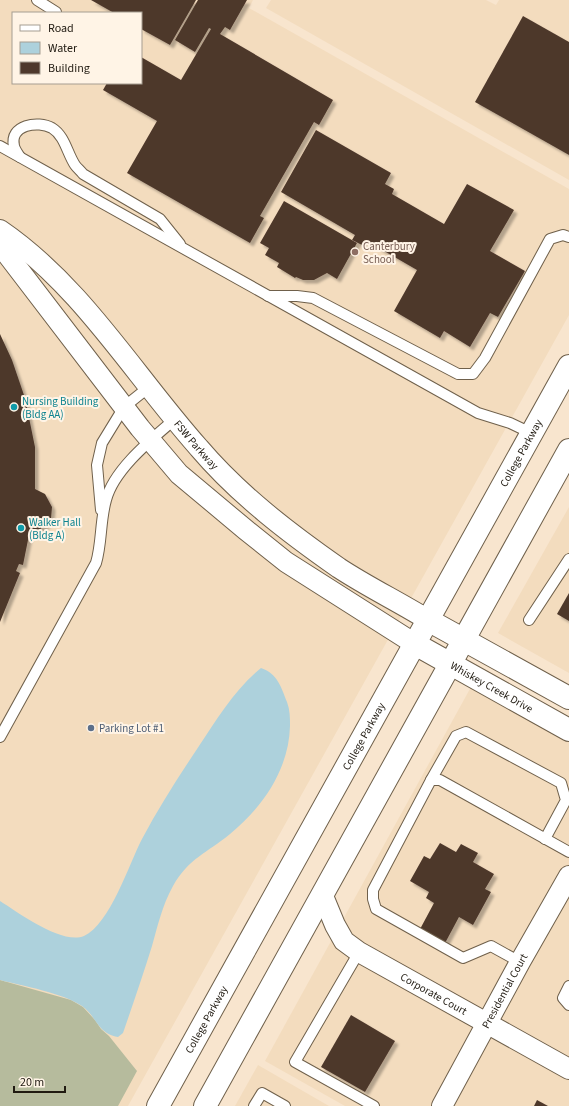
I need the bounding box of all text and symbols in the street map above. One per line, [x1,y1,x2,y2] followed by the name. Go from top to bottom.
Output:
[12,12,142,84] legend
[48,20,74,37] text: Road
[48,40,78,57] text: Water
[48,60,90,77] text: Building
[363,239,415,267] place label: Canterbury School
[350,247,360,257] marker: Canterbury School
[22,394,99,422] place label: Nursing Building (Bldg AA)
[9,402,19,412] marker: Nursing Building (Bldg AA)
[496,416,546,490] street label: College Parkway
[171,417,222,473] street label: FSW Parkway
[29,515,81,543] place label: Walker Hall (Bldg A)
[16,523,26,533] marker: Walker Hall (Bldg A)
[448,658,536,716] street label: Whiskey Creek Drive
[339,700,388,773] street label: College Parkway
[99,721,164,736] place label: Parking Lot #1
[86,723,96,733] marker: Parking Lot #1
[478,950,531,1031] street label: Presidential Court
[398,969,470,1018] street label: Corporate Court
[181,983,231,1056] street label: College Parkway
[14,1068,65,1094] scale bar
[20,1074,44,1091] text: 20 m

